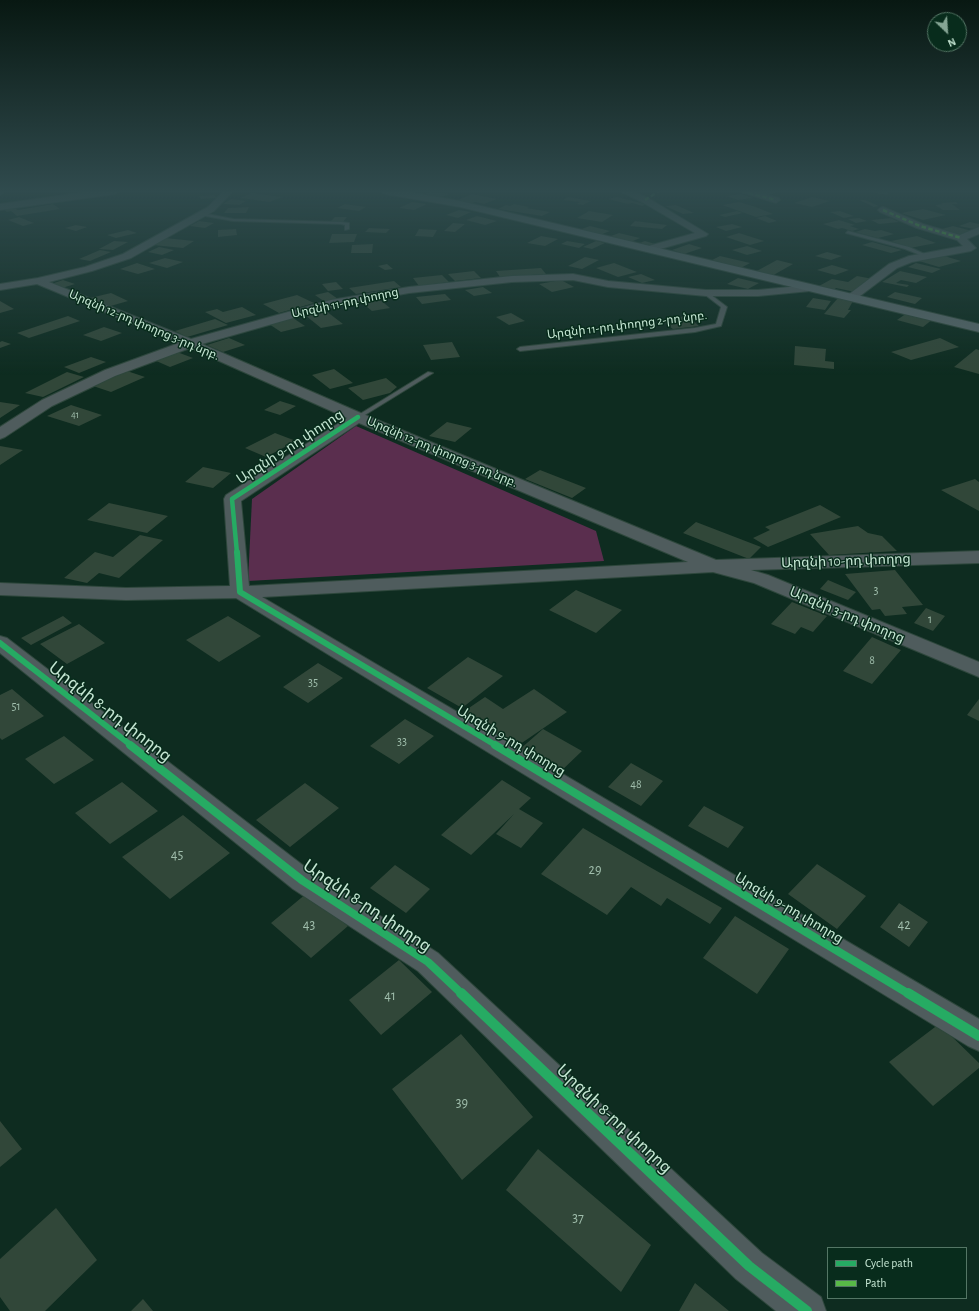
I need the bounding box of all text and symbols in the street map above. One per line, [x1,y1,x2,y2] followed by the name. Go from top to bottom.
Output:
[927,12,967,52] north arrow
[946,36,958,49] text: N
[290,285,400,321] street label: Արզնի 11-րդ փողոց
[67,287,221,363] street label: Արզնի 12-րդ փողոց 3-րդ նրբ․
[546,308,708,342] street label: Արզնի 11-րդ փողոց 2-րդ նրբ․
[233,406,347,488] street label: Արզնի 9-րդ փողոց
[71,409,79,421] house number: 41
[365,414,519,490] street label: Արզնի 12-րդ փողոց 3-րդ նրբ․
[781,550,911,572] street label: Արզնի 10-րդ փողոց
[787,583,907,647] street label: Արզնի 3-րդ փողոց
[874,583,878,597] house number: 3
[928,612,932,626] house number: 1
[869,653,875,667] house number: 8
[44,658,176,766] street label: Արզնի 8-րդ փողոց
[308,675,318,689] house number: 35
[11,699,21,713] house number: 51
[453,702,569,780] street label: Արզնի 9-րդ փողոց
[397,734,407,748] house number: 33
[630,777,642,791] house number: 48
[171,847,183,863] house number: 45
[299,855,435,957] street label: Արզնի 8-րդ փողոց
[589,862,601,878] house number: 29
[731,869,847,947] street label: Արզնի 9-րդ փողոց
[303,917,315,933] house number: 43
[897,917,911,933] house number: 42
[384,988,396,1004] house number: 41
[552,1060,676,1178] street label: Արզնի 8-րդ փողոց
[456,1095,468,1111] house number: 39
[572,1210,584,1226] house number: 37
[827,1247,967,1299] legend
[865,1257,913,1269] text: Cycle path
[865,1277,887,1289] text: Path

